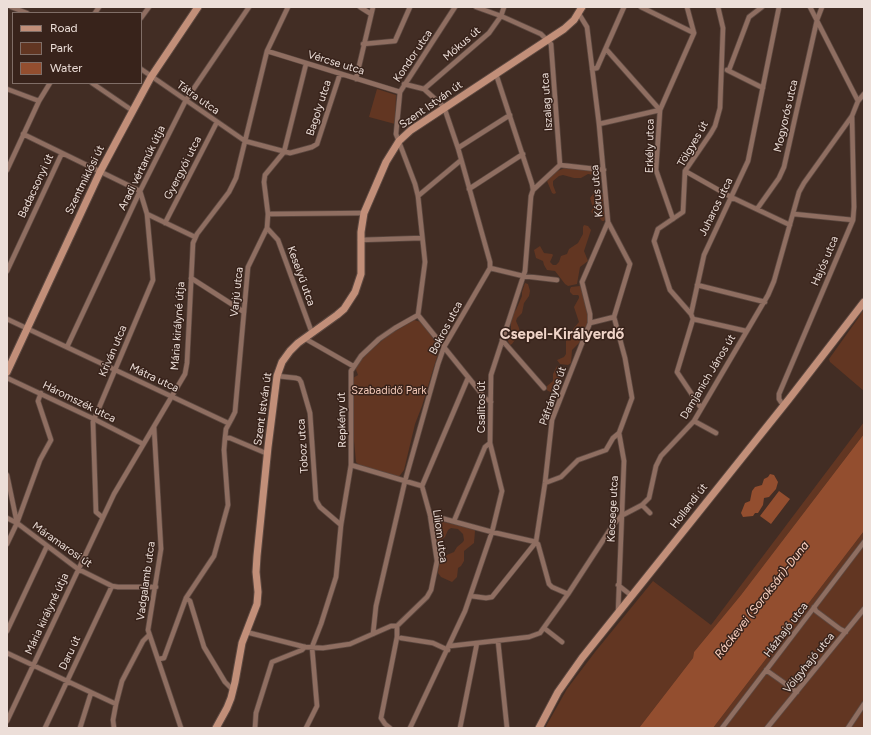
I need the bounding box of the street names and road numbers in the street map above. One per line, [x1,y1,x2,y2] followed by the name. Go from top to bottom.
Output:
[441,24,483,64] street label: Mókus út
[391,27,435,85] street label: Kondor utca
[306,48,366,78] street label: Vércse utca
[538,73,556,131] street label: Iszalag utca
[304,78,334,138] street label: Bagoly utca
[397,78,465,132] street label: Szent István út
[771,78,801,154] street label: Mogyorós utca
[174,79,222,117] street label: Tátra utca
[643,119,657,173] street label: Erkély utca
[675,119,711,169] street label: Tölgyes út
[116,123,168,213] street label: Aradi vértanúk útja
[161,134,205,202] street label: Gyergyói utca
[63,143,107,217] street label: Szentmiklósi út
[15,152,57,220] street label: Badacsonyi út
[588,164,606,218] street label: Kórus utca
[696,176,736,238] street label: Juharos utca
[809,234,841,288] street label: Hajós utca
[284,244,318,308] street label: Keselyű utca
[228,266,246,318] street label: Varjú utca
[168,281,188,371] street label: Mária királyné útja
[427,299,465,357] street label: Bokros utca
[96,323,130,379] street label: Kriván utca
[677,332,739,422] street label: Damjanich János út
[127,361,181,395] street label: Mátra utca
[537,365,569,427] street label: Páfrányos út
[251,372,275,446] street label: Szent István út
[40,379,118,425] street label: Háromszék utca
[475,381,489,433] street label: Csalitos út
[335,392,349,448] street label: Repkény út
[295,418,311,474] street label: Toboz utca
[605,475,621,543] street label: Kecsege utca
[667,481,711,531] street label: Hollandi út
[430,509,450,563] street label: Liliom utca
[30,520,94,570] street label: Máramarosi út
[134,541,158,621] street label: Vadgalamb utca
[22,571,72,657] street label: Mária királyné útja
[761,600,811,660] street label: Házhajó utca
[781,630,837,696] street label: Völgyhajó utca
[56,634,84,672] street label: Daru út

